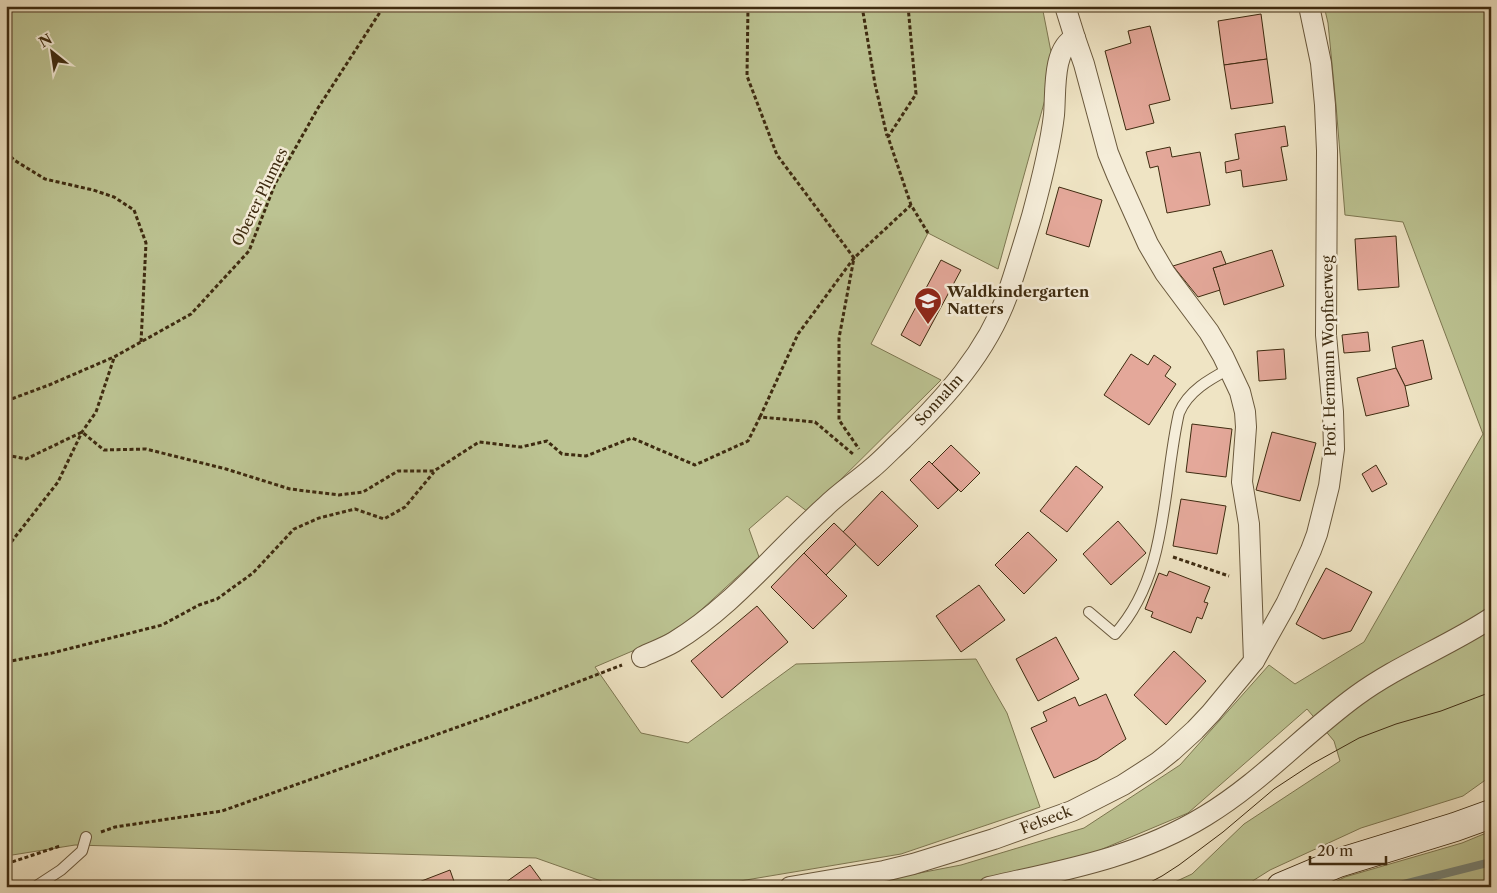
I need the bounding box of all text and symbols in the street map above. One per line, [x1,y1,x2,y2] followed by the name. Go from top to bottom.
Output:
[28,28,78,78] north arrow
[36,30,55,52] text: N
[228,145,292,249] street label: Oberer Plumes
[1317,255,1340,457] street label: Prof. Hermann Wopfnerweg
[946,282,1090,318] place label: Waldkindergarten Natters
[913,286,943,325] school or university icon: Waldkindergarten Natters
[910,370,967,430] street label: Sonnalm
[1017,801,1075,838] street label: Felseck
[1310,833,1386,865] scale bar
[1317,841,1353,860] text: 20 m

